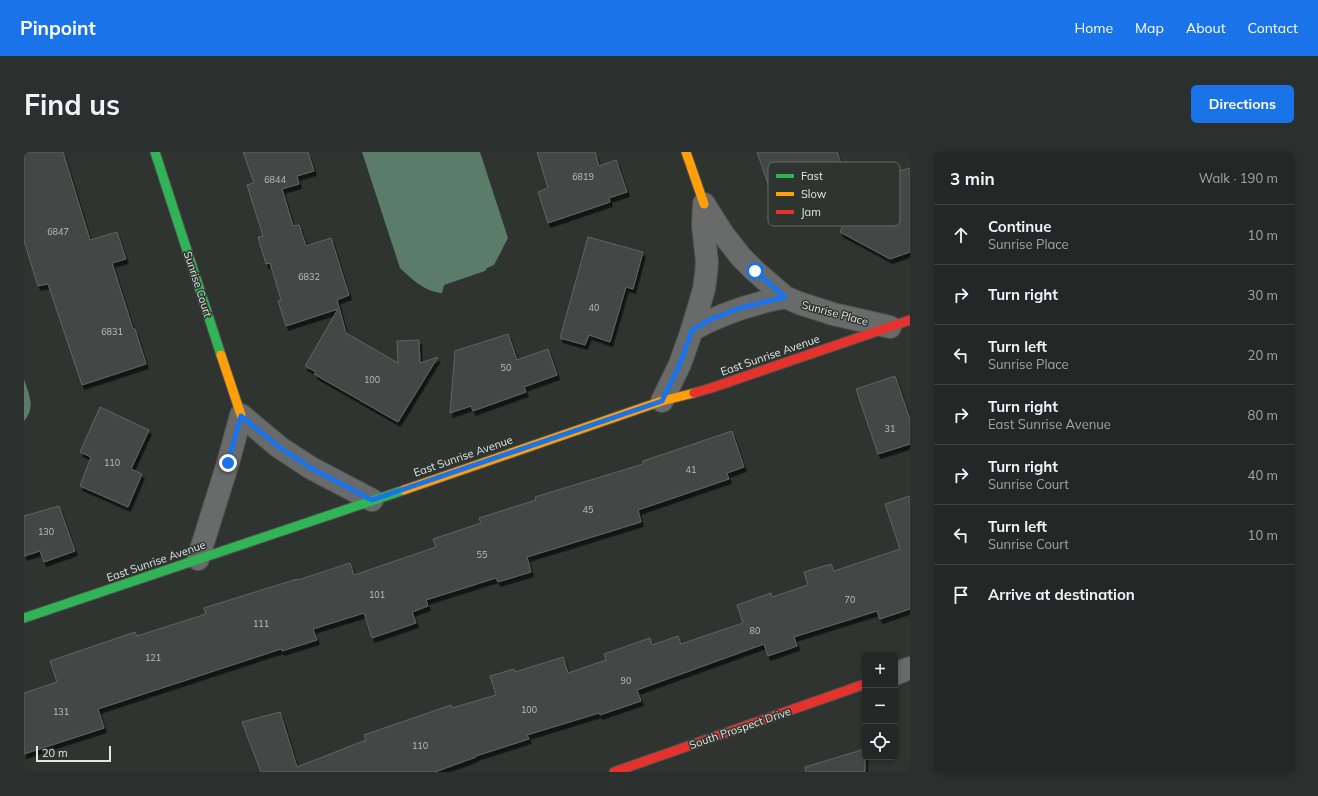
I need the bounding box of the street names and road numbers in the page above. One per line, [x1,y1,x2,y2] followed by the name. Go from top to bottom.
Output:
[181,249,215,319] street label: Sunrise Court
[800,297,870,329] street label: Sunrise Place
[719,331,821,379] street label: East Sunrise Avenue
[412,432,514,480] street label: East Sunrise Avenue
[105,537,207,585] street label: East Sunrise Avenue
[687,704,793,752] street label: South Prospect Drive

